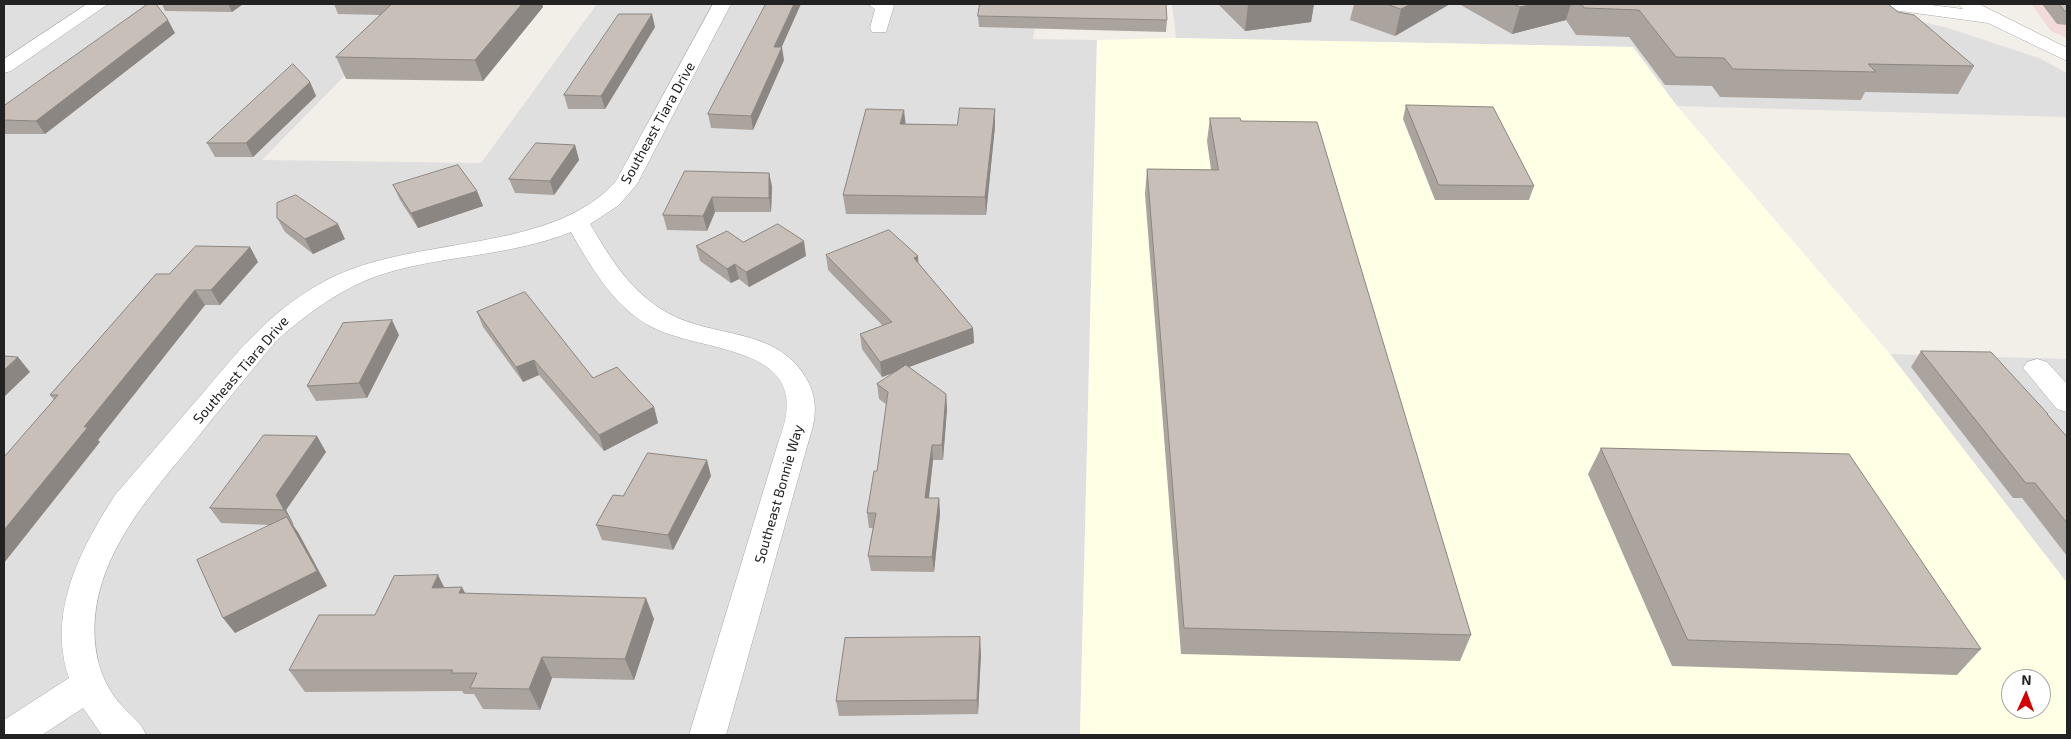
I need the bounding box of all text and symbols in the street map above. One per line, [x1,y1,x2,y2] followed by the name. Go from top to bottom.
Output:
[617,59,699,187] street label: Southeast Tiara Drive
[190,313,292,427] street label: Southeast Tiara Drive
[751,423,807,565] street label: Southeast Bonnie Way
[2001,669,2051,719] north arrow
[2021,671,2032,688] text: N

